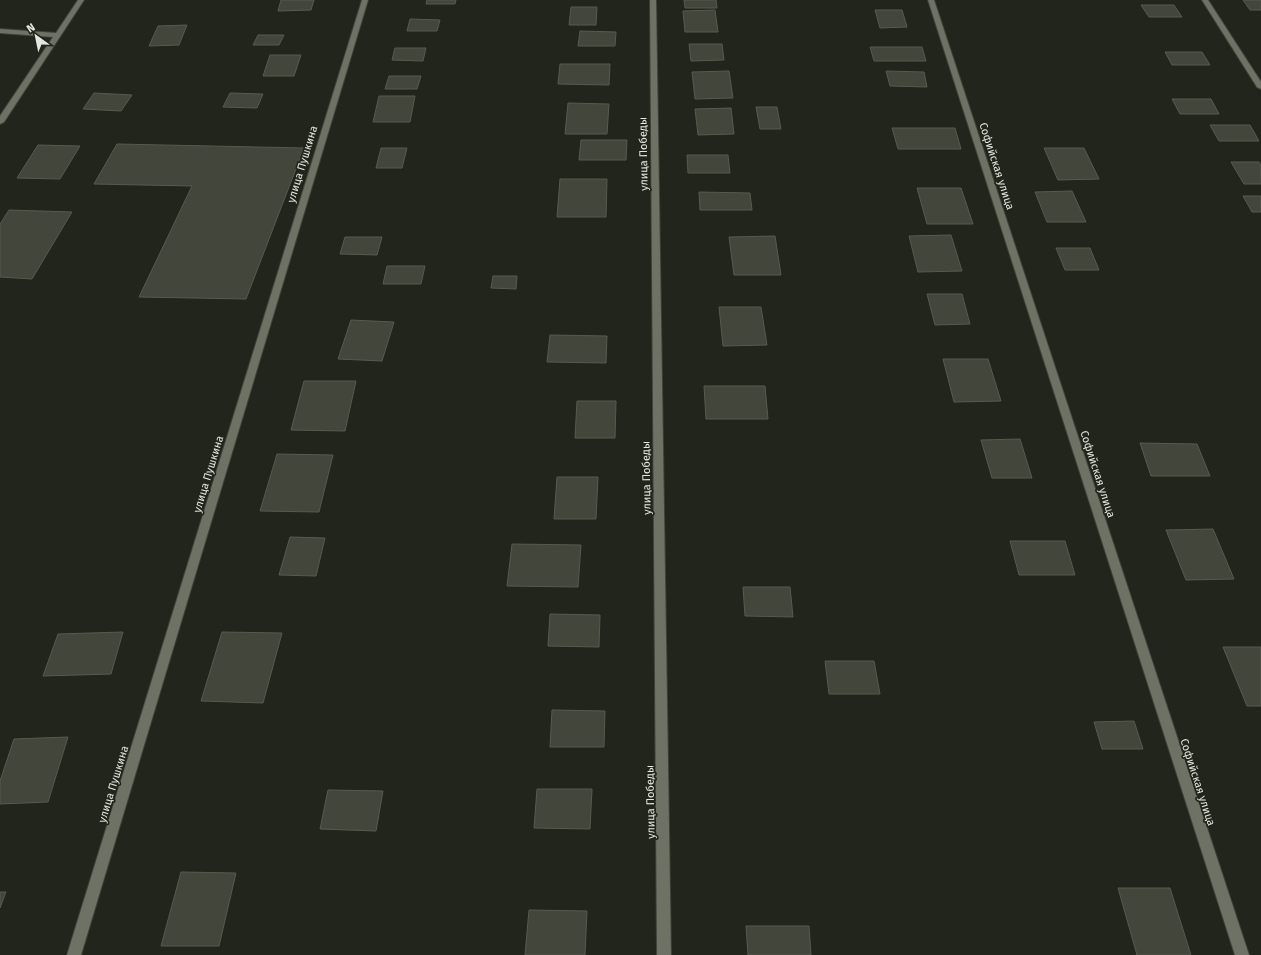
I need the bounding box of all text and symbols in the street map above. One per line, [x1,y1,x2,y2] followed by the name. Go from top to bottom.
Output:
[16,16,56,56] north arrow
[24,21,37,35] text: N
[636,117,651,191] street label: улица Победы
[976,121,1017,211] street label: Софийская улица
[285,124,320,204] street label: улица Пушкина
[1077,429,1118,519] street label: Софийская улица
[191,434,226,514] street label: улица Пушкина
[639,441,654,515] street label: улица Победы
[1177,737,1218,827] street label: Софийская улица
[96,744,131,824] street label: улица Пушкина
[643,765,658,839] street label: улица Победы

